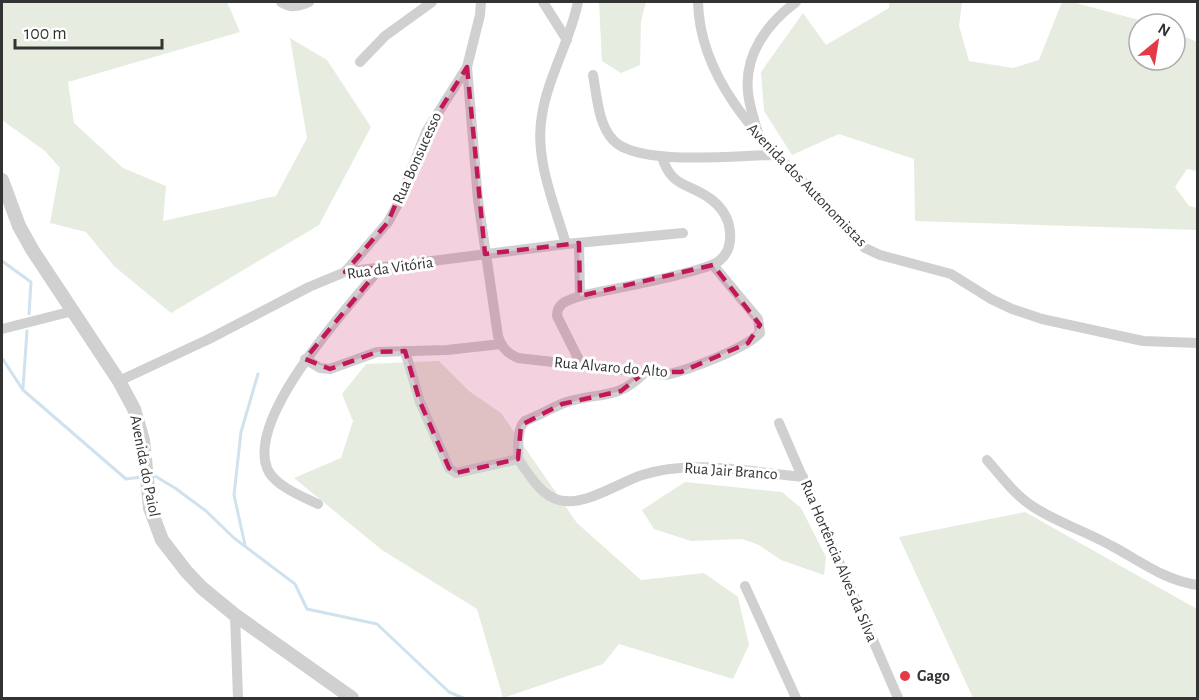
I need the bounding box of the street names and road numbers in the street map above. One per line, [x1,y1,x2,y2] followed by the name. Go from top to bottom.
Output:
[390,110,444,206] street label: Rua Bonsucesso
[744,120,870,250] street label: Avenida dos Autonomistas
[346,254,434,282] street label: Rua da Vitória
[553,354,669,380] street label: Rua Alvaro do Alto
[127,414,163,518] street label: Avenida do Paiol
[684,460,778,482] street label: Rua Jair Branco
[798,478,880,644] street label: Rua Hortência Alves da Silva

